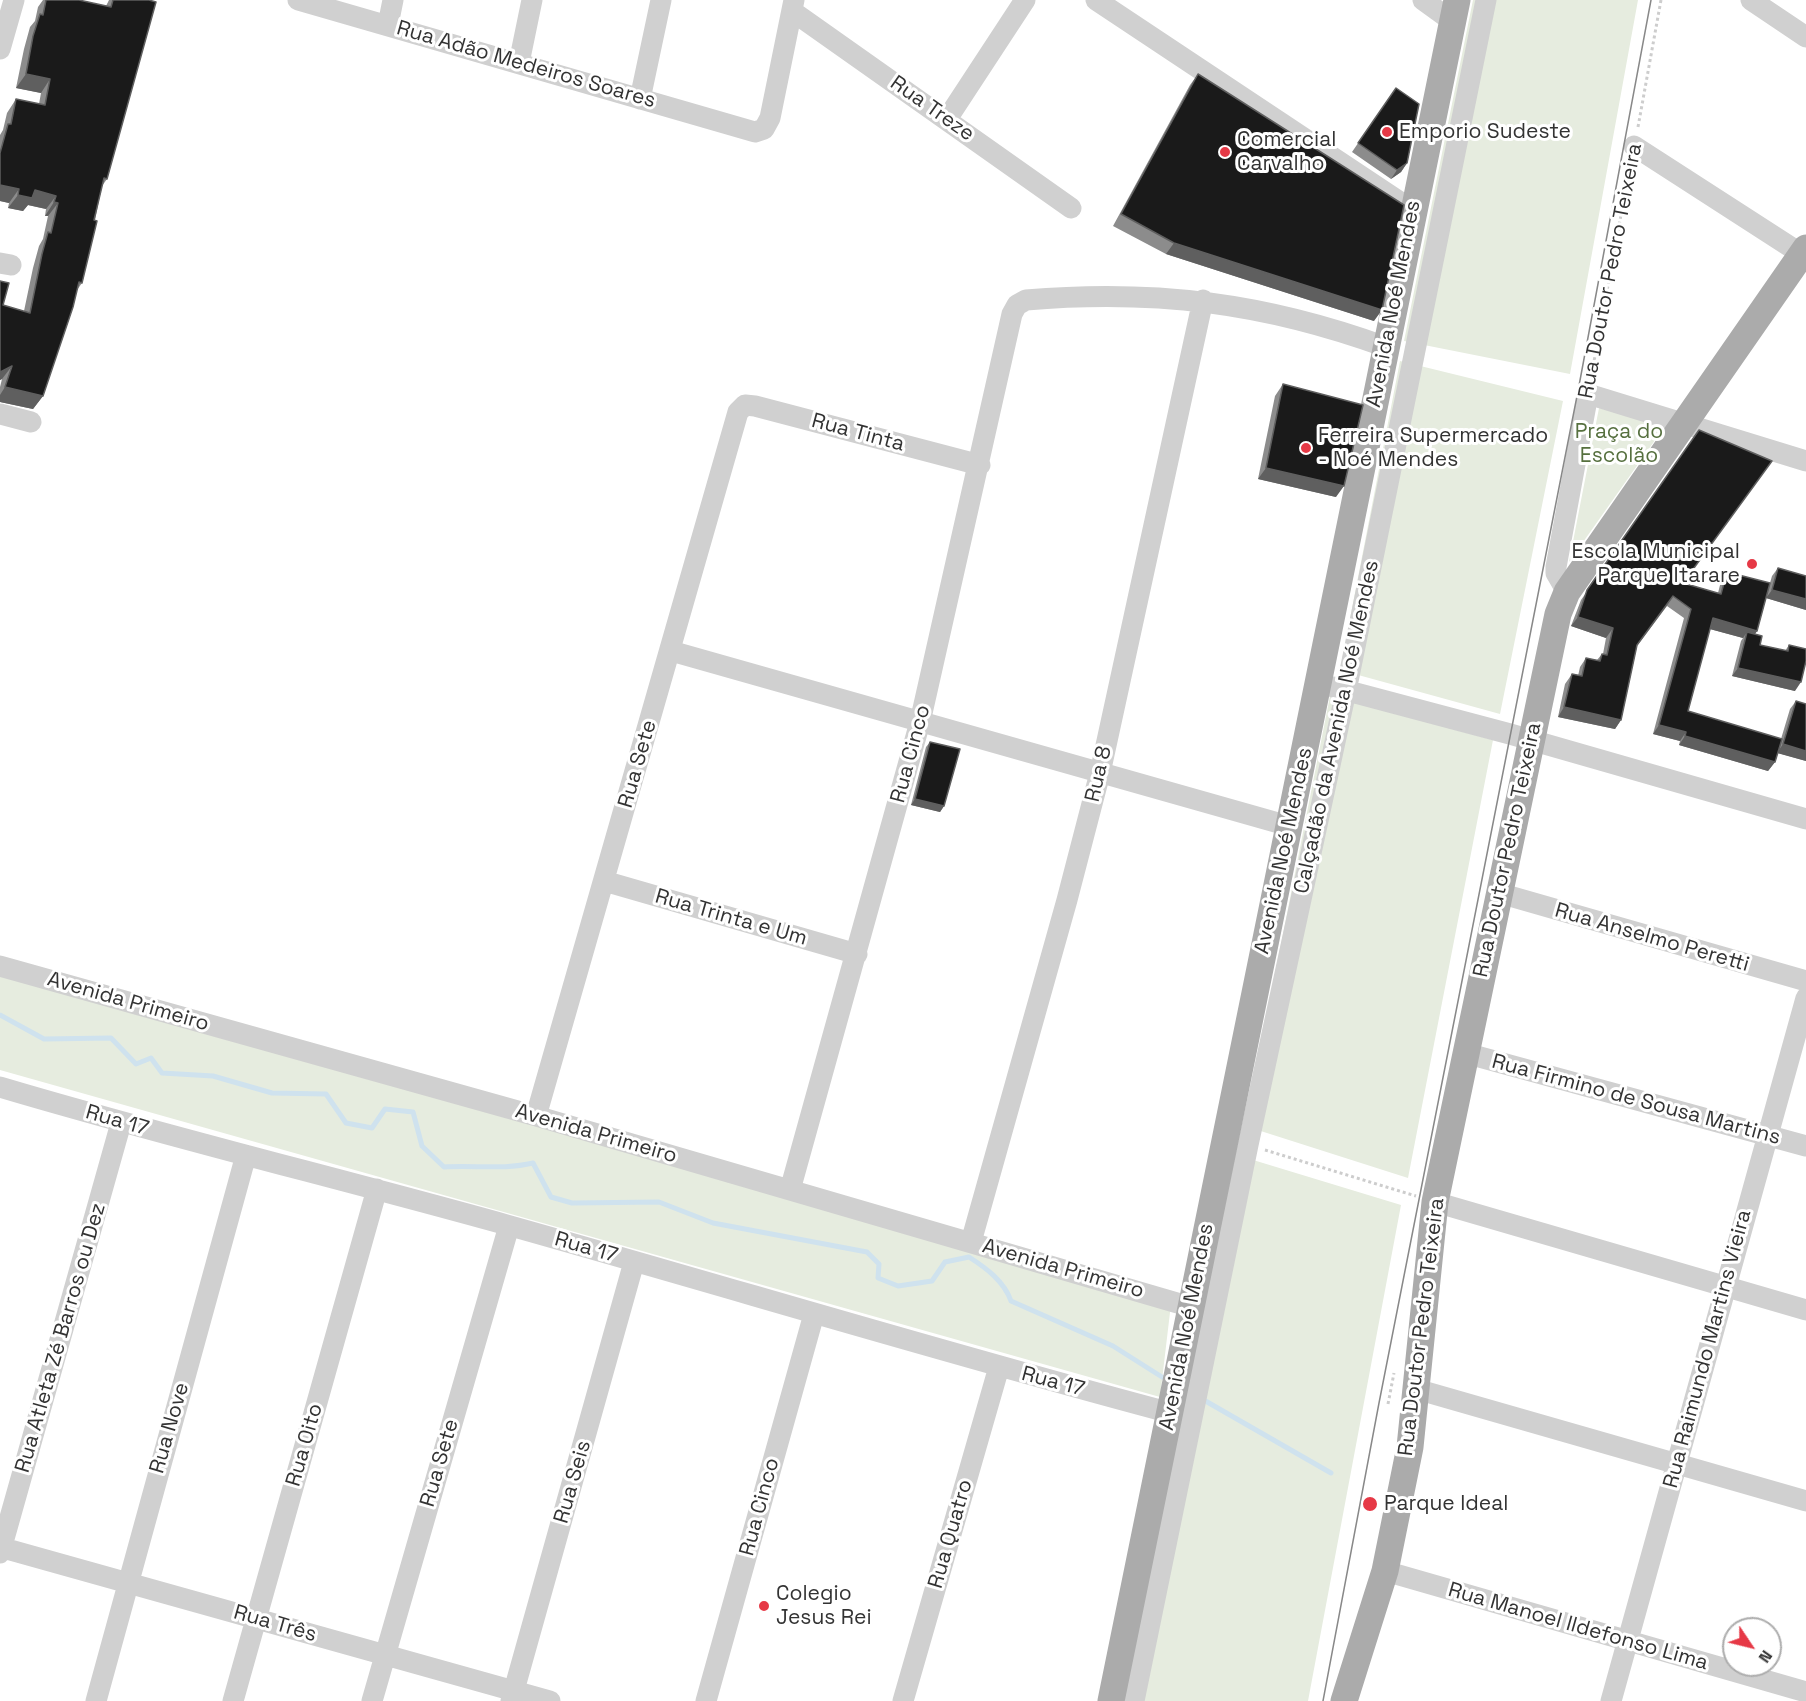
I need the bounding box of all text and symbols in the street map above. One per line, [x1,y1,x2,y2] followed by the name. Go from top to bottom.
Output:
[394,16,658,114] street label: Rua Adão Medeiros Soares
[885,71,979,147] street label: Rua Treze
[1399,119,1571,145] place label: Emporio Sudeste
[1380,125,1394,139] marker: Emporio Sudeste
[1237,127,1336,177] place label: Comercial Carvalho
[1574,141,1648,401] street label: Rua Doutor Pedro Teixeira
[1218,145,1232,159] marker: Comercial Carvalho
[1362,198,1426,410] street label: Avenida Noé Mendes
[809,409,907,457] street label: Rua Tinta
[1575,419,1663,469] park label: Praça do Escolão
[1318,423,1548,473] place label: Ferreira Supermercado - Noé Mendes
[1299,441,1313,455] marker: Ferreira Supermercado - Noé Mendes
[1571,539,1740,589] place label: Escola Municipal Parque Itarare
[1745,557,1759,571] marker: Escola Municipal Parque Itarare
[1289,558,1385,896] street label: Calçadão da Avenida Noé Mendes
[886,702,936,806] street label: Rua Cinco
[613,717,663,811] street label: Rua Sete
[1469,720,1547,980] street label: Rua Doutor Pedro Teixeira
[1080,744,1118,804] street label: Rua 8
[1250,745,1318,957] street label: Avenida Noé Mendes
[652,884,810,952] street label: Rua Trinta e Um
[1552,898,1752,978] street label: Rua Anselmo Peretti
[44,967,212,1037] street label: Avenida Primeiro
[1489,1049,1783,1151] street label: Rua Firmino de Sousa Martins
[512,1099,680,1169] street label: Avenida Primeiro
[83,1100,151,1142] street label: Rua 17
[1394,1197,1450,1457] street label: Rua Doutor Pedro Teixeira
[10,1200,112,1476] street label: Rua Atleta Zé Barros ou Dez
[1659,1207,1757,1491] street label: Rua Raimundo Martins Vieira
[1155,1221,1219,1433] street label: Avenida Noé Mendes
[552,1227,620,1269] street label: Rua 17
[979,1234,1147,1304] street label: Avenida Primeiro
[1019,1362,1087,1402] street label: Rua 17
[145,1380,195,1476] street label: Rua Nove
[281,1401,329,1489] street label: Rua Oito
[415,1416,465,1510] street label: Rua Sete
[549,1438,597,1526] street label: Rua Seis
[735,1455,785,1559] street label: Rua Cinco
[923,1477,979,1591] street label: Rua Quatro
[1384,1491,1509,1517] place label: Parque Ideal
[1361,1495,1379,1513] marker: Parque Ideal
[1445,1578,1711,1676] street label: Rua Manoel Ildefonso Lima
[776,1581,872,1631] place label: Colegio Jesus Rei
[757,1599,771,1613] marker: Colegio Jesus Rei
[230,1600,320,1648] street label: Rua Três
[1722,1617,1782,1677] north arrow
[1754,1646,1777,1667] text: N

